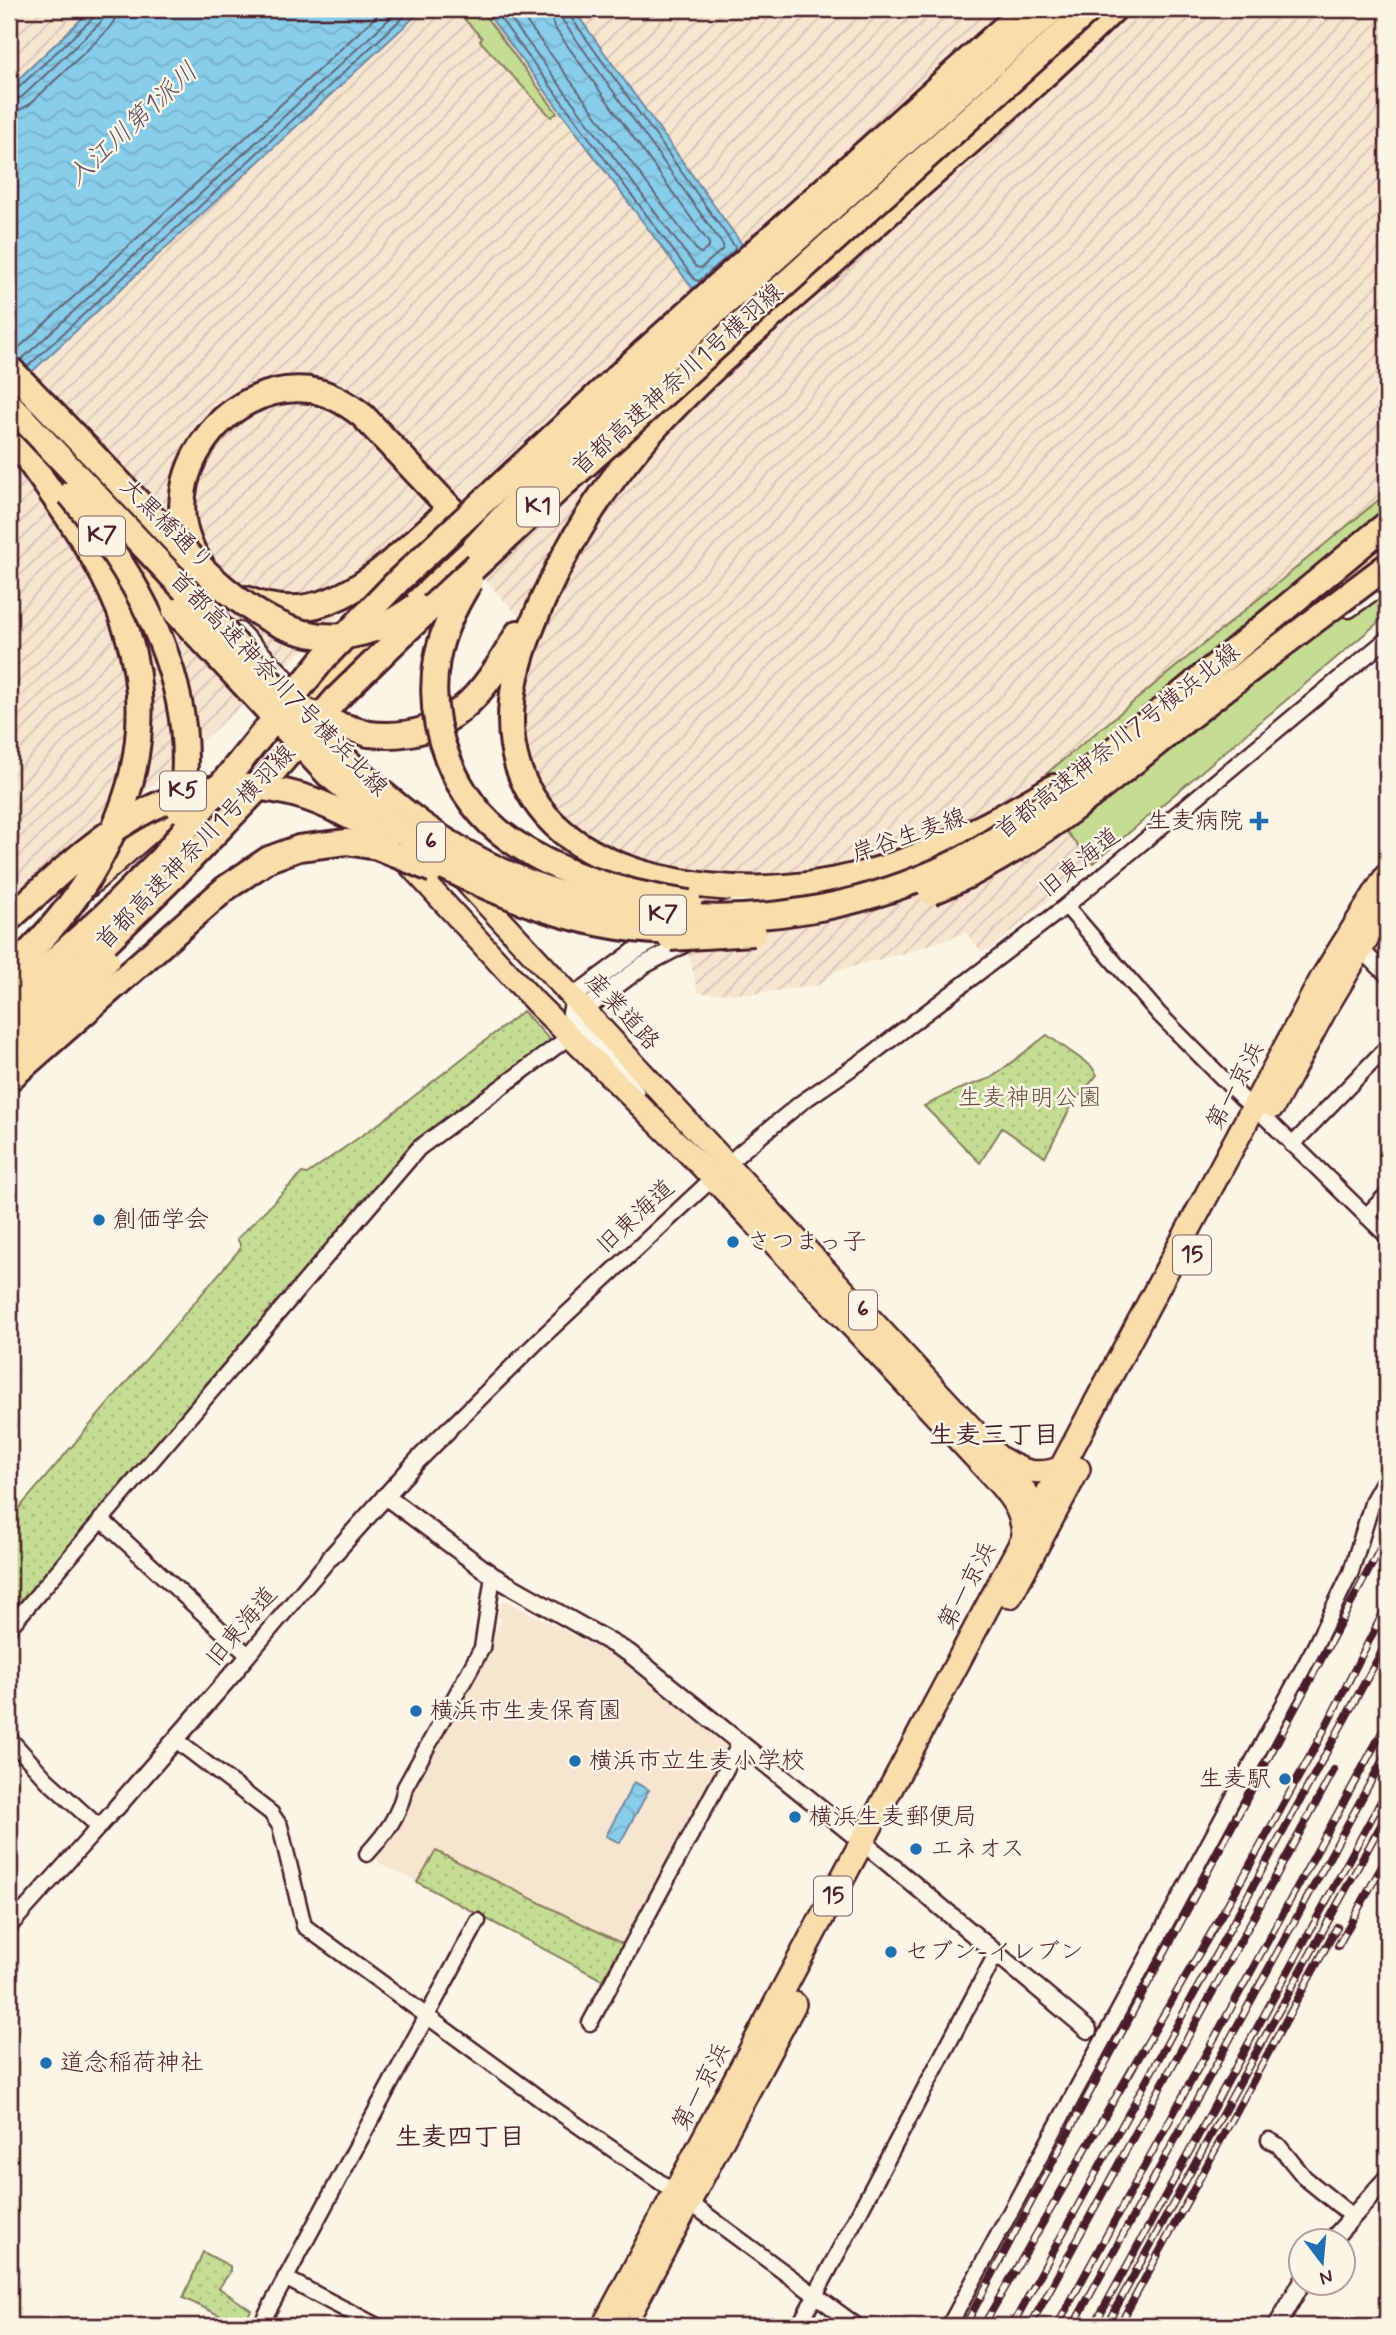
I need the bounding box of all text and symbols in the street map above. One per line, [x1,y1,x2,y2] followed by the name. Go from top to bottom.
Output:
[60,55,206,195] water label: 入江川第1派川
[566,277,790,483] street label: 首都高速神奈川1号横羽線
[113,472,219,578] street label: 大黒橋通り
[517,488,559,526] road number: K1
[79,516,125,556] road number: K7
[162,564,394,804] street label: 首都高速神奈川7号横浜北線
[989,637,1247,847] street label: 首都高速神奈川7号横浜北線
[89,738,303,958] street label: 首都高速神奈川1号横羽線
[160,772,206,810] road number: K5
[847,802,971,870] street label: 岸谷生麦線
[1147,806,1243,837] place label: 生麦病院
[1249,811,1269,831] marker: 生麦病院
[1033,821,1127,905] street label: 旧東海道
[417,822,445,862] road number: 6
[640,896,686,934] road number: K7
[578,966,666,1058] street label: 産業道路
[1200,1036,1272,1136] street label: 第一京浜
[958,1083,1102,1114] park label: 生麦神明公園
[590,1173,682,1261] street label: 旧東海道
[113,1205,209,1236] place label: 創価学会
[91,1212,107,1228] marker: 創価学会
[747,1227,867,1258] place label: さつまっ子
[725,1234,741,1250] marker: さつまっ子
[1173,1236,1211,1274] road number: 15
[849,1290,877,1330] road number: 6
[929,1419,1059,1453] district label: 生麦三丁目
[932,1536,1004,1636] street label: 第一京浜
[199,1580,285,1674] street label: 旧東海道
[430,1696,622,1727] place label: 横浜市生麦保育園
[408,1703,424,1719] marker: 横浜市生麦保育園
[589,1746,805,1777] place label: 横浜市立生麦小学校
[567,1753,583,1769] marker: 横浜市立生麦小学校
[1199,1764,1271,1795] place label: 生麦駅
[1277,1771,1293,1787] marker: 生麦駅
[809,1802,977,1833] place label: 横浜生麦郵便局
[787,1809,803,1825] marker: 横浜生麦郵便局
[930,1834,1025,1865] place label: エネオス
[908,1841,924,1857] marker: エネオス
[814,1876,852,1915] road number: 15
[905,1937,1084,1968] place label: セブン-イレブン
[883,1944,899,1960] marker: セブン-イレブン
[666,2037,738,2137] street label: 第一京浜
[60,2048,204,2079] place label: 道念稲荷神社
[38,2055,54,2071] marker: 道念稲荷神社
[395,2121,525,2155] district label: 生麦四丁目
[1288,2226,1358,2296] north arrow
[1317,2263,1336,2291] text: N

